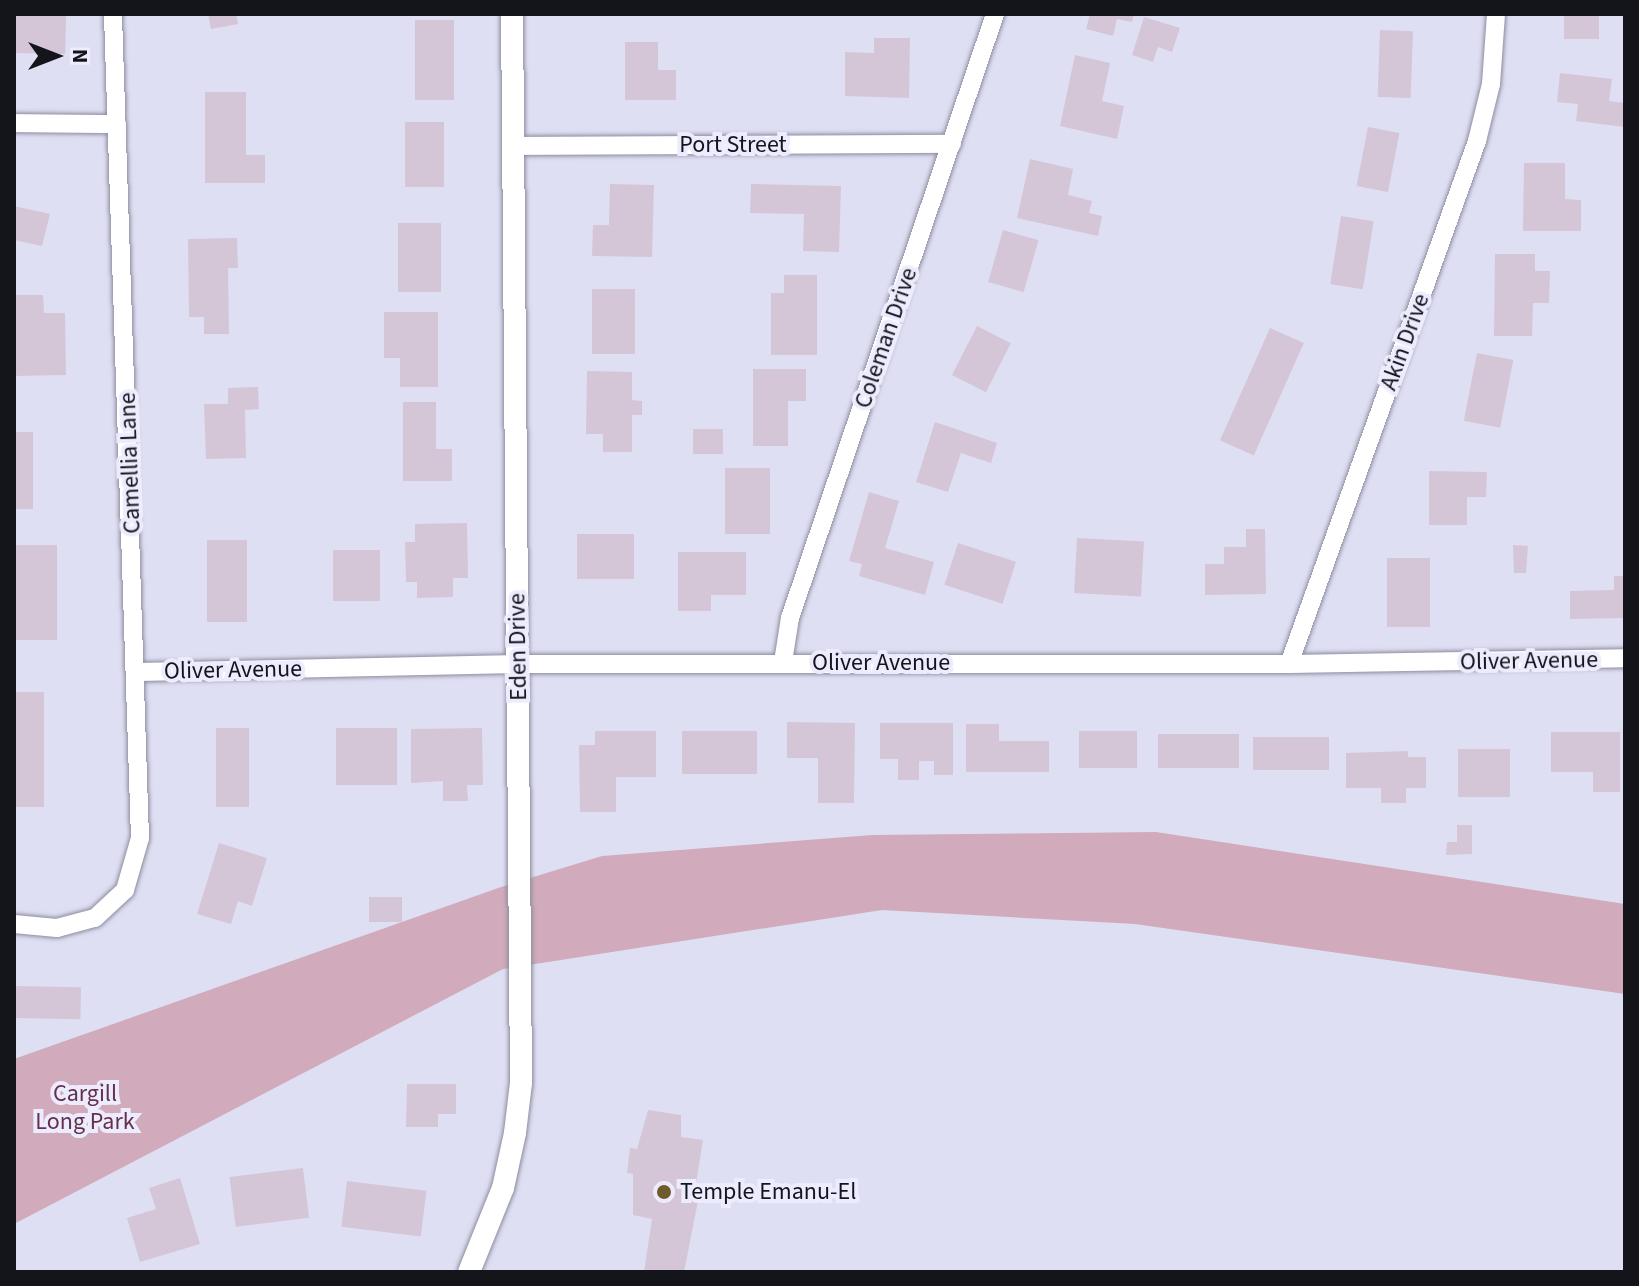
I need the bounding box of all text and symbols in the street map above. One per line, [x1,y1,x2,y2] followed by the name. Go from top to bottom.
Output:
[16,16,96,96] north arrow
[64,49,96,63] text: N
[679,131,787,159] street label: Port Street
[849,264,923,412] street label: Coleman Drive
[1374,290,1436,394] street label: Akin Drive
[113,392,147,534] street label: Camellia Lane
[503,593,533,701] street label: Eden Drive
[1460,645,1598,677] street label: Oliver Avenue
[812,649,950,677] street label: Oliver Avenue
[164,654,302,686] street label: Oliver Avenue
[35,1080,135,1136] park label: Cargill Long Park
[680,1178,856,1206] place label: Temple Emanu-El
[655,1183,673,1201] marker: Temple Emanu-El

